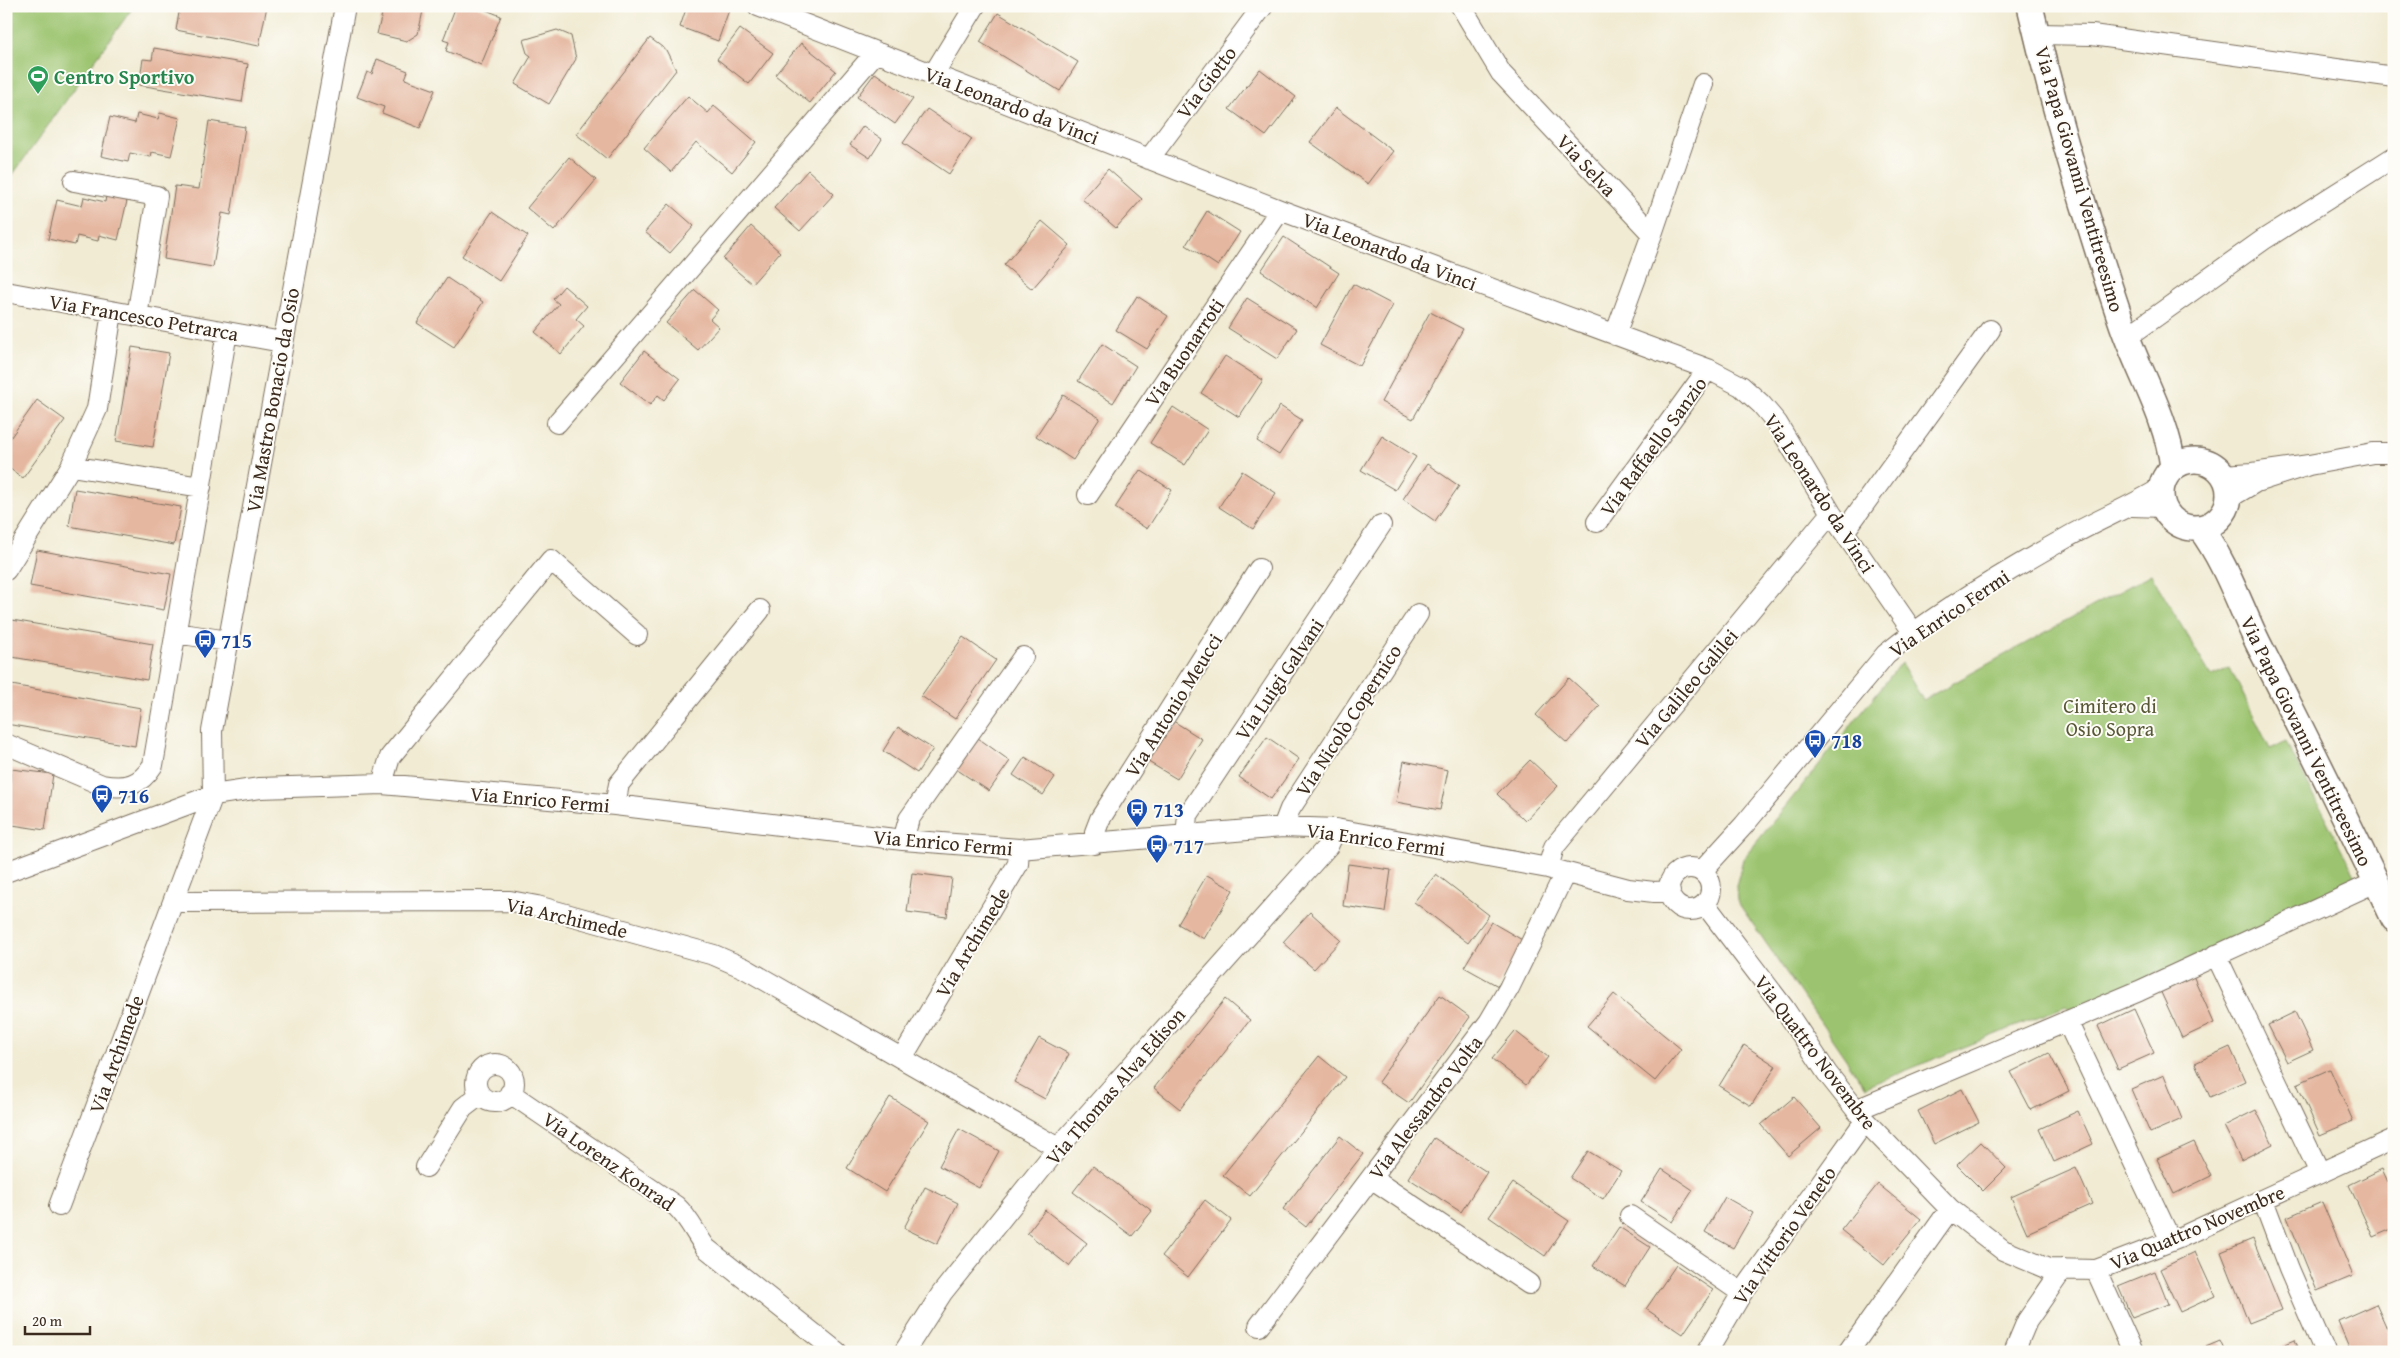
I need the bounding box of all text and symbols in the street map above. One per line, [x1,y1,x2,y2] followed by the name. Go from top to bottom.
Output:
[1169,40,1243,124] street label: Via Giotto
[2028,43,2132,315] street label: Via Papa Giovanni Ventitreesimo
[921,58,1104,152] street label: Via Leonardo da Vinci
[54,62,195,91] place label: Centro Sportivo
[26,64,50,95] sports icon: Centro Sportivo
[1550,127,1624,203] street label: Via Selva
[1299,204,1482,298] street label: Via Leonardo da Vinci
[238,285,306,515] street label: Via Mastro Bonacio da Osio
[47,286,241,348] street label: Via Francesco Petrarca
[1137,292,1231,412] street label: Via Buonarroti
[1592,370,1714,522] street label: Via Raffaello Sanzio
[1757,408,1883,579] street label: Via Leonardo da Vinci
[1883,562,2015,664] street label: Via Enrico Fermi
[2234,611,2380,871] street label: Via Papa Giovanni Ventitreesimo
[1227,612,1331,746] street label: Via Luigi Galvani
[1627,622,1745,754] street label: Via Galileo Galilei
[221,626,252,655] place label: 715
[1117,627,1229,782] street label: Via Antonio Meucci
[193,628,217,659] bus stop icon: 715
[1288,638,1408,802] street label: Via Nicolò Copernico
[2063,691,2157,743] park label: Cimitero di Osio Sopra
[1831,726,1862,755] place label: 718
[1803,728,1827,759] bus stop icon: 718
[469,778,611,820] street label: Via Enrico Fermi
[118,781,149,810] place label: 716
[90,783,114,814] bus stop icon: 716
[1153,795,1184,824] place label: 713
[1125,797,1149,828] bus stop icon: 713
[1305,815,1448,863] street label: Via Enrico Fermi
[872,821,1014,863] street label: Via Enrico Fermi
[1173,831,1204,860] place label: 717
[1145,833,1169,864] bus stop icon: 717
[928,881,1016,1003] street label: Via Archimede
[503,889,631,945] street label: Via Archimede
[1748,968,1884,1136] street label: Via Quattro Novembre
[81,991,151,1117] street label: Via Archimede
[1038,1001,1192,1171] street label: Via Thomas Alva Edison
[1361,1028,1489,1185] street label: Via Alessandro Volta
[537,1104,681,1218] street label: Via Lorenz Konrad
[1725,1160,1843,1310] street label: Via Vittorio Veneto
[2105,1177,2289,1277] street label: Via Quattro Novembre
[25,1303,90,1335] scale bar
[32,1310,63,1331] text: 20 m

